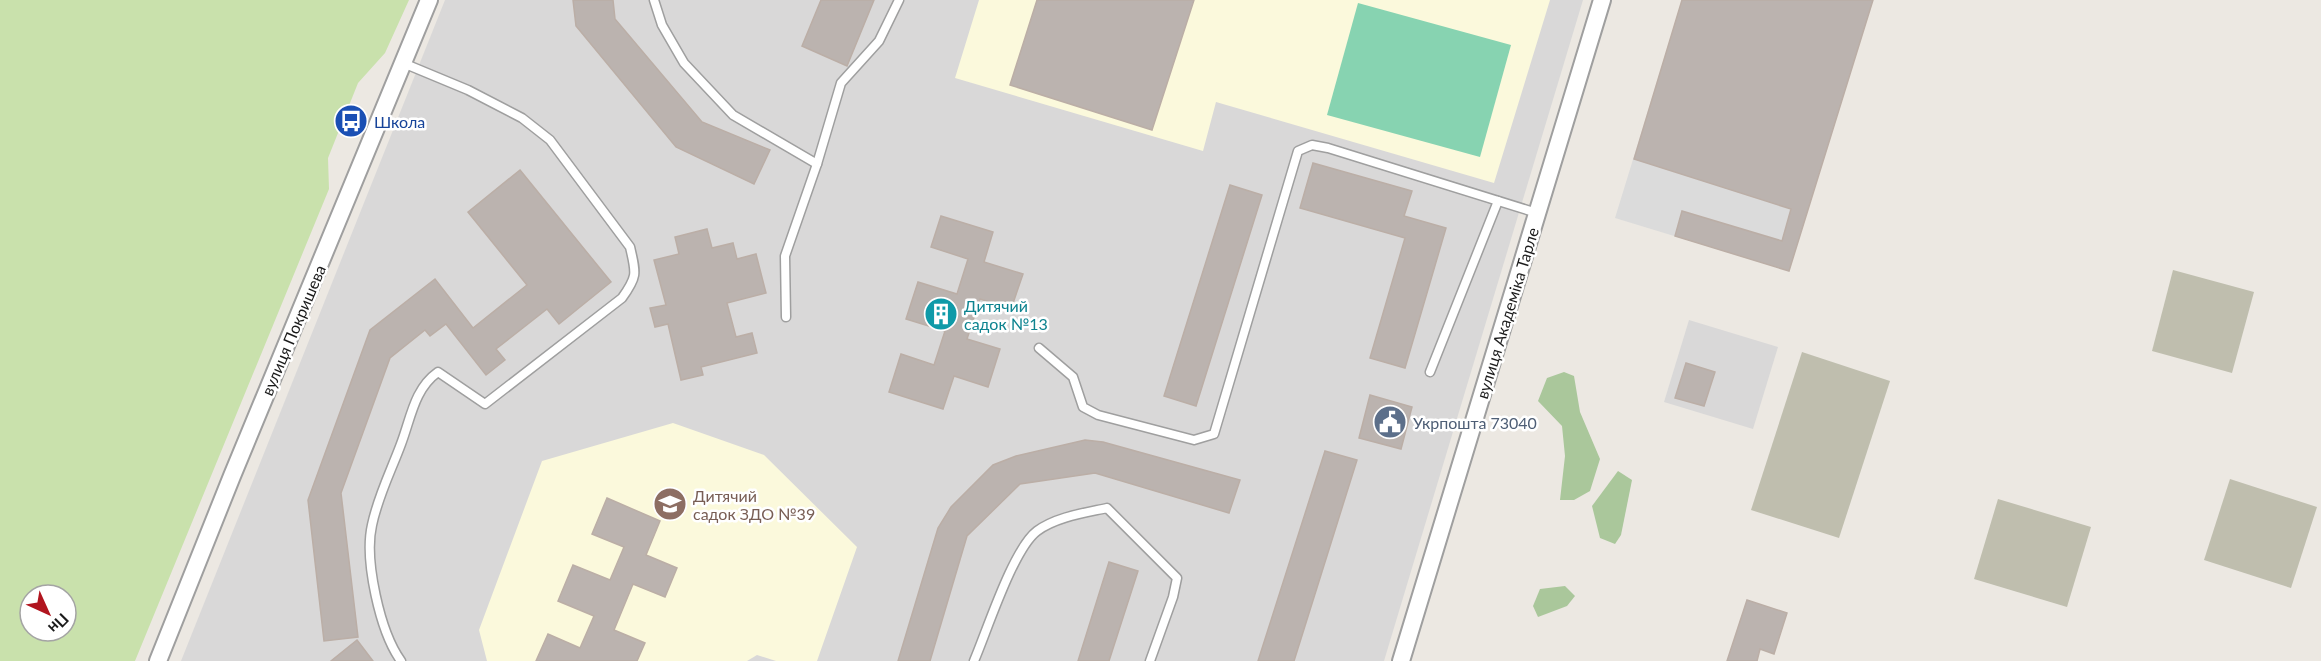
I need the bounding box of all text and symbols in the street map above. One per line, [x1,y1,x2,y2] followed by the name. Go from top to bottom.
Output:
[333,103,369,139] bus stop icon: Школа
[374,112,425,131] place label: Школа
[1472,225,1542,401] street label: вулиця Академіка Тарле
[257,262,329,398] street label: вулиця Покришева
[923,296,959,332] building icon: Дитячий садок №13
[964,296,1048,333] place label: Дитячий садок №13
[1372,404,1408,440] public building icon: Укрпошта 73040
[1413,413,1537,432] place label: Укрпошта 73040
[652,486,688,522] school or university icon: Дитячий садок ЗДО №39
[693,486,815,523] place label: Дитячий садок ЗДО №39
[18,583,78,643] north arrow
[45,610,73,638] text: Пн

